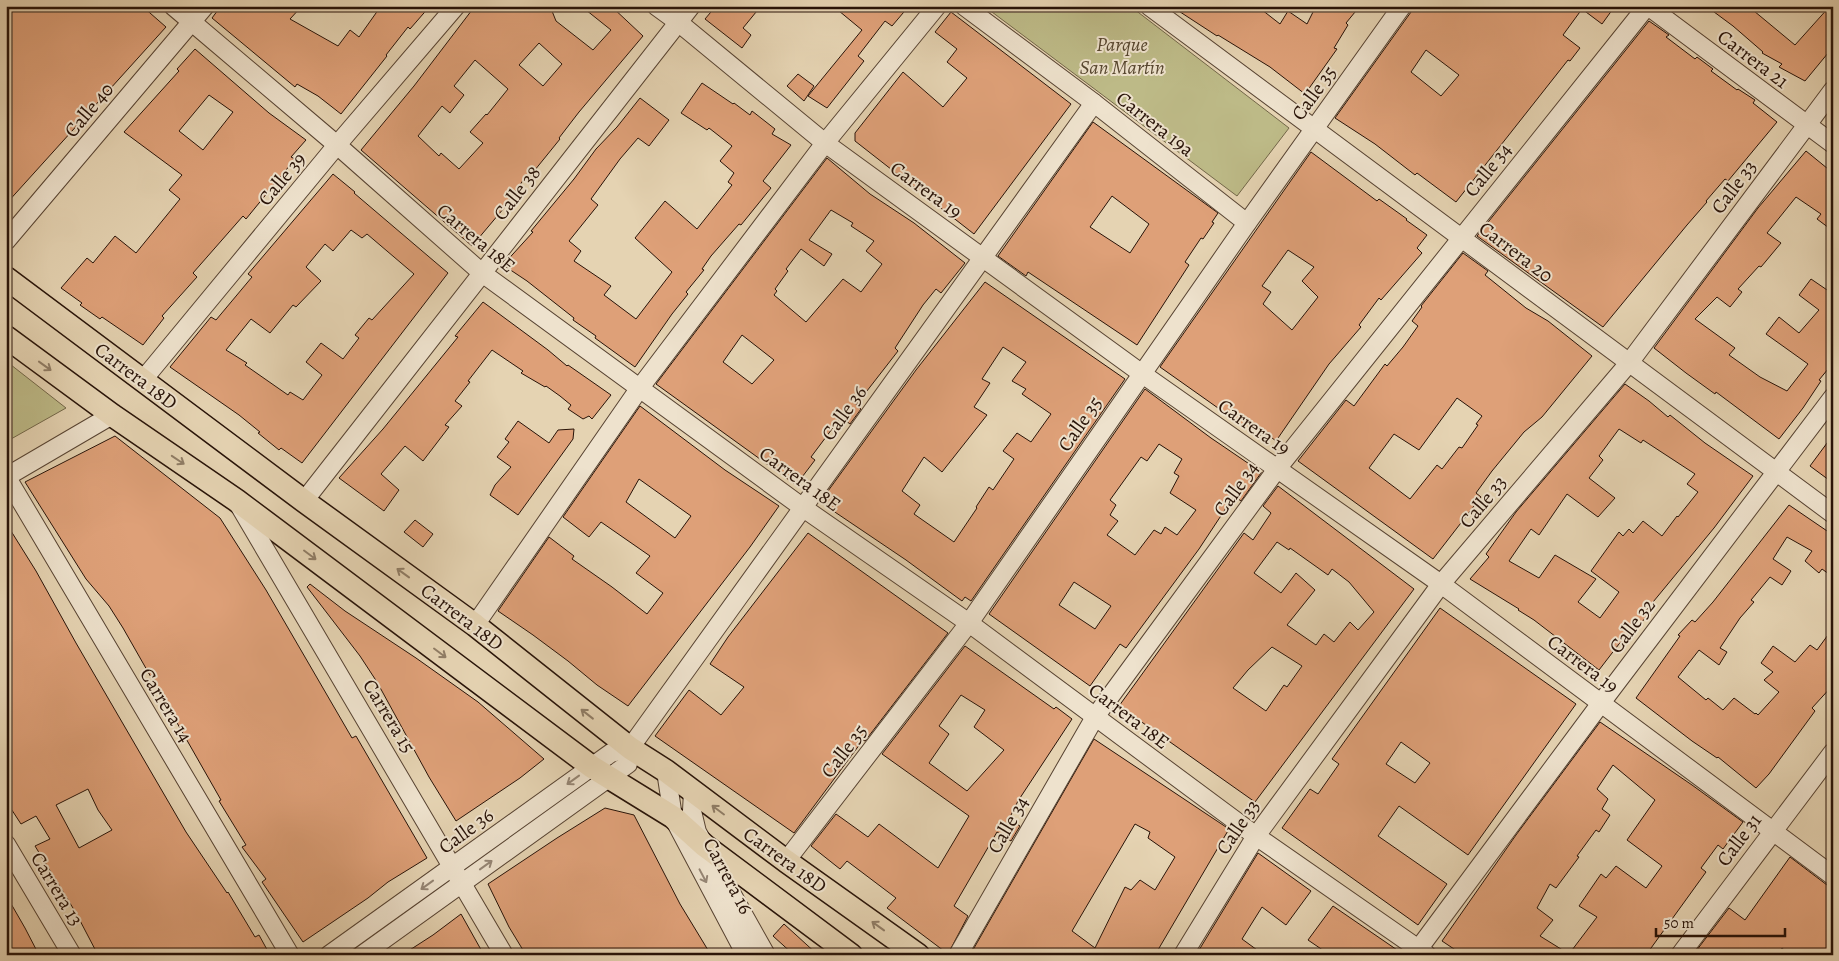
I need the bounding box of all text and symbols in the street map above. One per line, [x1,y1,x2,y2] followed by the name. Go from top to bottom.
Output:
[1712,23,1794,95] street label: Carrera 21
[1079,31,1165,81] park label: Parque San Martín
[1285,60,1343,126] street label: Calle 35
[58,77,120,143] street label: Calle 40
[1110,85,1200,163] street label: Carrera 19a
[1458,137,1518,203] street label: Calle 34
[252,147,312,211] street label: Calle 39
[1705,154,1763,220] street label: Calle 33
[885,155,967,225] street label: Carrera 19
[487,160,547,226] street label: Calle 38
[431,197,521,279] street label: Carrera 18E
[1473,215,1559,289] street label: Carrera 20
[89,336,183,416] street label: Carrera 18D
[38,361,52,371] one-way arrow
[815,380,873,446] street label: Calle 36
[1051,391,1109,457] street label: Calle 35
[1212,392,1296,462] street label: Carrera 19
[754,440,846,518] street label: Carrera 18E
[171,455,185,465] one-way arrow
[1207,456,1265,522] street label: Calle 34
[1453,470,1513,534] street label: Calle 33
[303,550,317,560] one-way arrow
[396,568,410,578] one-way arrow
[415,577,509,657] street label: Carrera 18D
[1602,593,1662,659] street label: Calle 32
[1542,628,1624,700] street label: Carrera 19
[433,647,446,658] one-way arrow
[133,663,199,747] street label: Carrera 14
[356,674,422,758] street label: Carrera 15
[1083,677,1175,755] street label: Carrera 18E
[581,709,594,720] one-way arrow
[814,718,874,784] street label: Calle 35
[566,775,580,785] one-way arrow
[981,791,1035,859] street label: Calle 34
[1210,794,1266,860] street label: Calle 33
[433,802,499,860] street label: Calle 36
[711,805,725,815] one-way arrow
[1710,808,1768,872] street label: Calle 31
[738,820,832,900] street label: Carrera 18D
[697,833,759,919] street label: Carrera 16
[24,847,90,931] street label: Carrera 13
[479,860,493,870] one-way arrow
[699,868,708,883] one-way arrow
[421,879,434,890] one-way arrow
[1656,906,1785,938] scale bar
[1664,913,1694,933] text: 50 m
[872,921,885,932] one-way arrow

